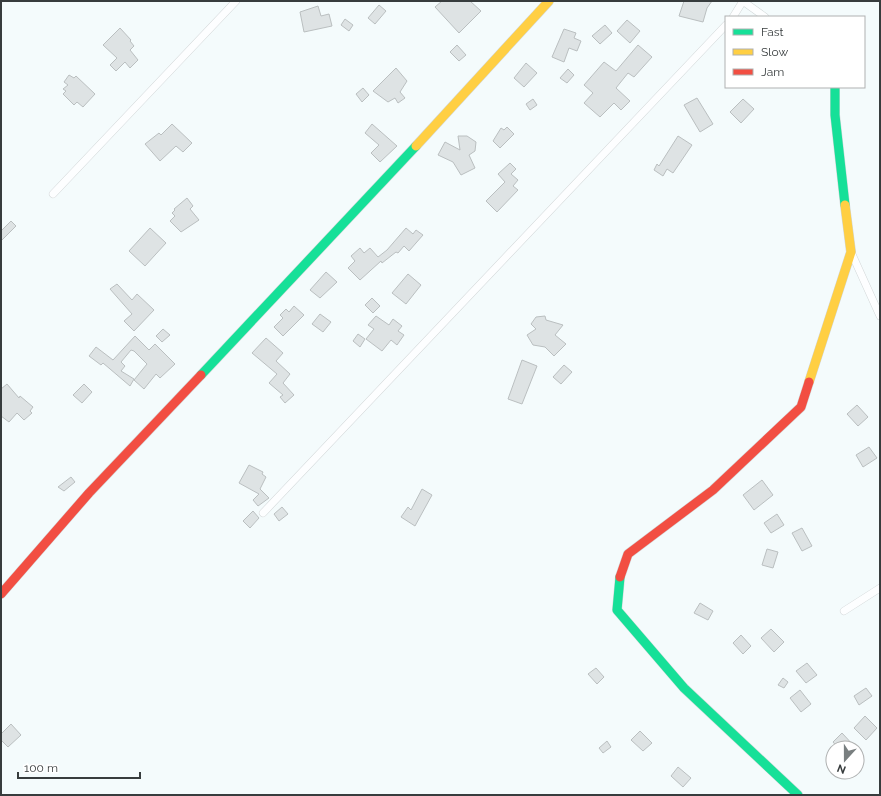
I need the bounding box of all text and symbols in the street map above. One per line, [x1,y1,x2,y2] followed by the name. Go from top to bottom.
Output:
[725,16,865,88] legend
[761,25,784,39] text: Fast
[761,45,788,59] text: Slow
[761,65,784,79] text: Jam
[825,740,865,780] north arrow
[18,754,140,780] scale bar
[24,761,58,775] text: 100 m
[835,761,848,776] text: N

